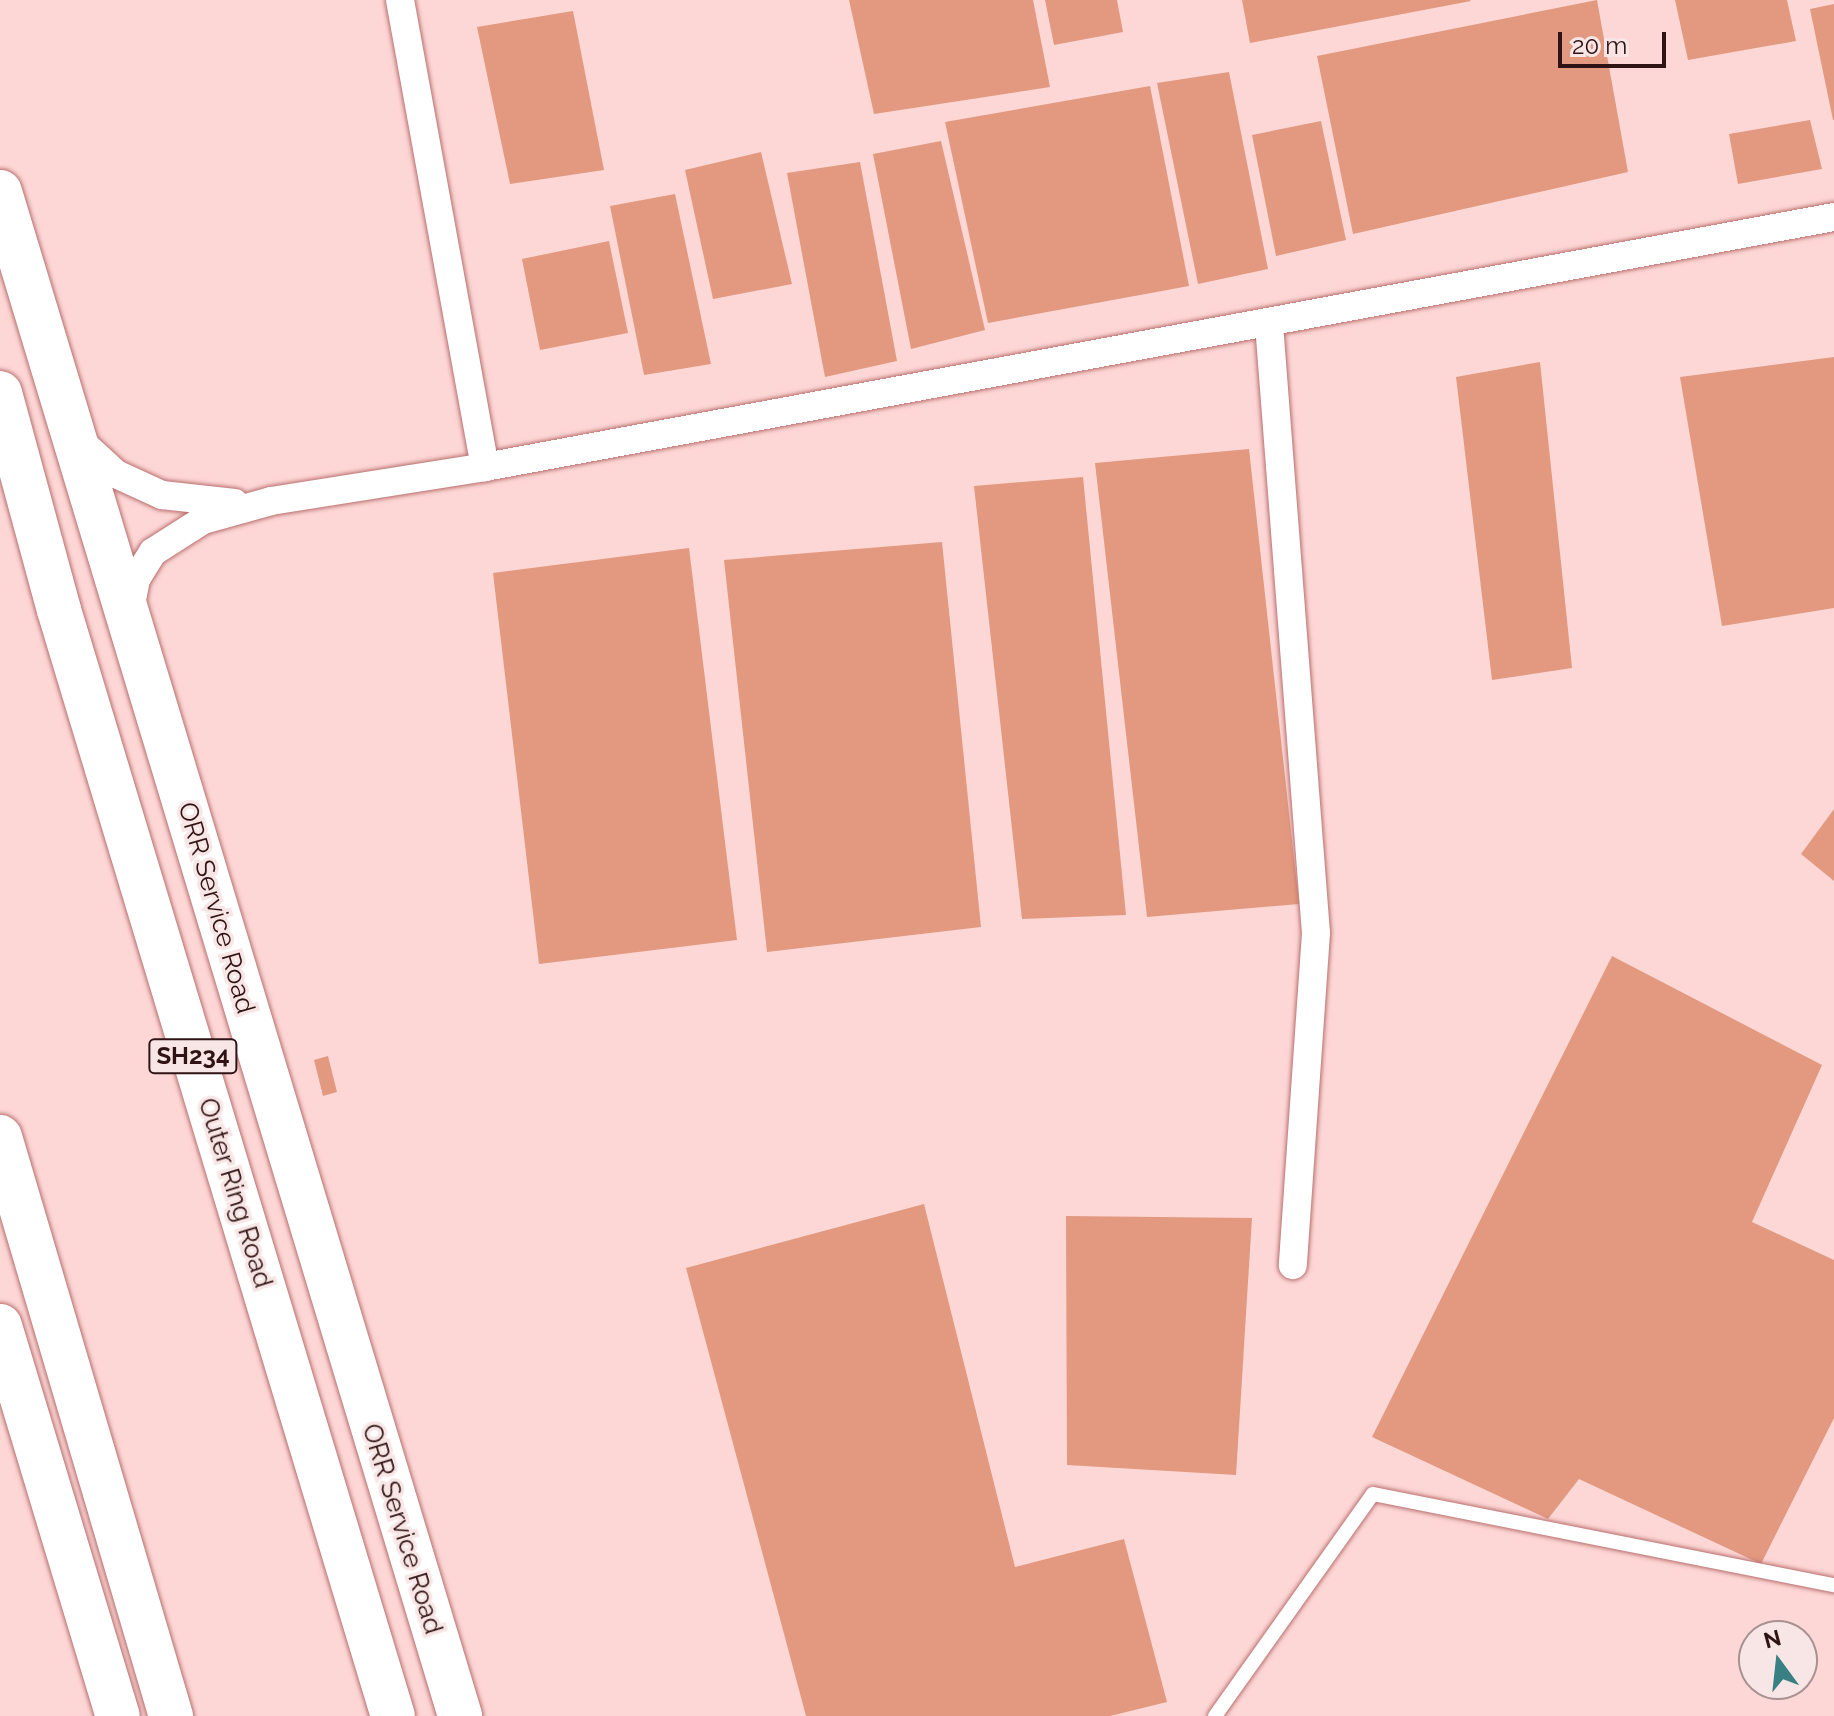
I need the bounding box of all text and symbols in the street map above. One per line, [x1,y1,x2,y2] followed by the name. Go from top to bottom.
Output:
[1562,16,1670,66] scale bar
[1572,31,1627,60] text: 20 m
[171,799,261,1017] street label: ORR Service Road
[147,1036,239,1076] road number: SH234
[191,1094,279,1292] street label: Outer Ring Road
[355,1420,449,1638] street label: ORR Service Road
[1738,1620,1818,1700] north arrow
[1761,1624,1784,1653] text: N

